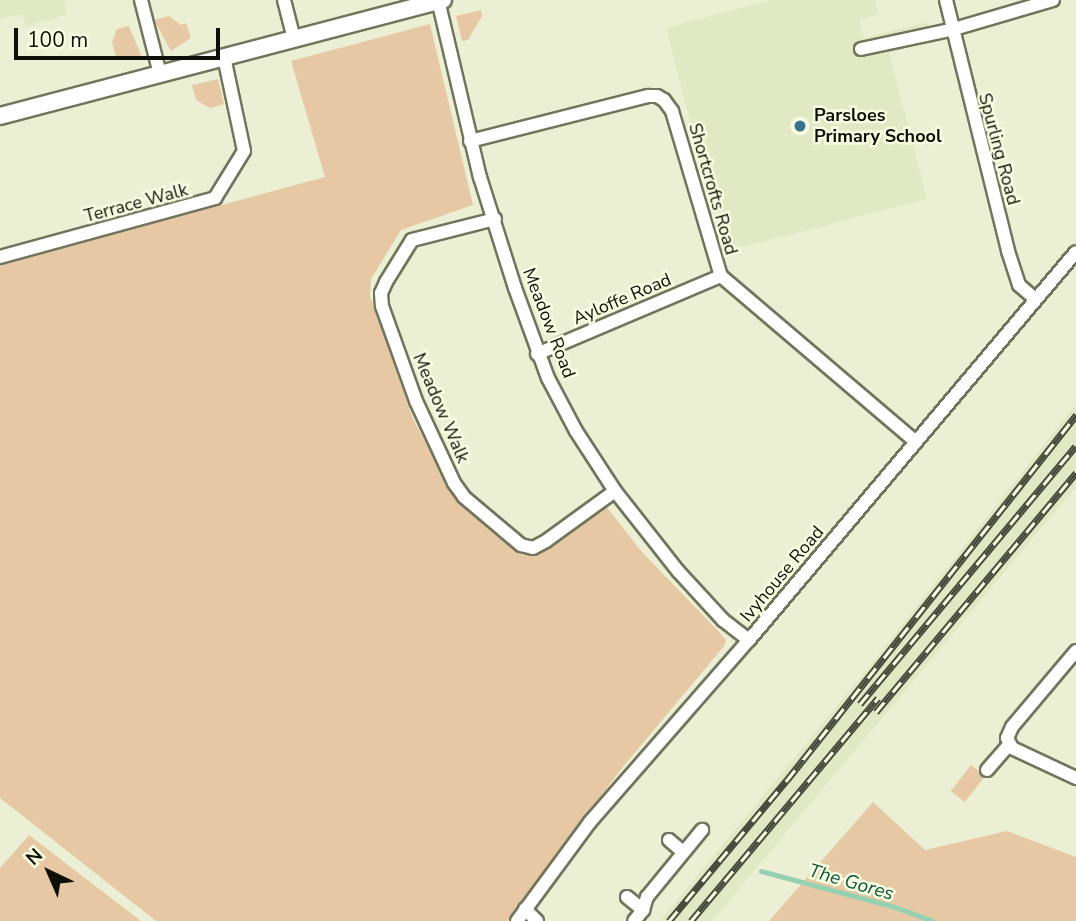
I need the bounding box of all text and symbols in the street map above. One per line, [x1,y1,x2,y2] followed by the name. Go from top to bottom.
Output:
[18,14,224,58] scale bar
[27,26,88,54] text: 100 m
[974,91,1024,207] street label: Spurling Road
[814,105,942,148] place label: Parsloes Primary School
[792,118,808,134] marker: Parsloes Primary School
[684,121,742,257] street label: Shortcrofts Road
[82,179,190,227] street label: Terrace Walk
[518,265,580,381] street label: Meadow Road
[570,269,674,329] street label: Ayloffe Road
[408,350,474,466] street label: Meadow Walk
[736,522,828,626] street label: Ivyhouse Road
[14,837,84,907] north arrow
[20,843,49,871] text: N
[806,860,896,906] water label: The Gores

